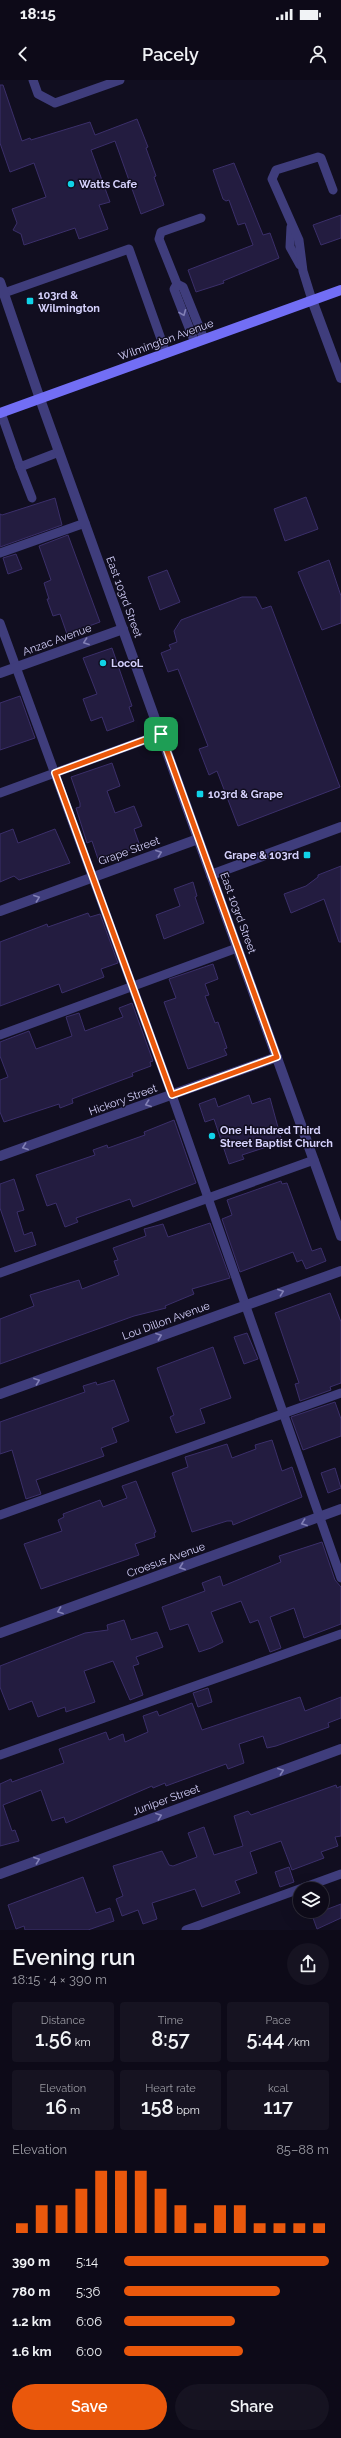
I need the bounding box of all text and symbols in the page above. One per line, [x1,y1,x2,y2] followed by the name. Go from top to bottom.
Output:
[20,5,56,23] text: 18:15
[12,43,34,65] icon: back
[307,43,329,65] icon: person
[142,44,199,65] text: Pacely
[79,178,138,191] place label: Watts Cafe
[66,179,76,189] marker: Watts Cafe
[38,289,100,315] place label: 103rd & Wilmington
[25,296,35,306] marker: 103rd & Wilmington
[178,310,186,317] one-way arrow
[117,317,216,363] street label: Wilmington Avenue
[103,555,145,640] street label: East 103rd Street
[21,621,94,658] street label: Anzac Avenue
[83,637,90,646] one-way arrow
[111,657,144,670] place label: LocoL
[98,658,108,668] marker: LocoL
[144,717,178,751] pin
[150,723,172,745] icon: arrive
[208,788,283,801] place label: 103rd & Grape
[195,789,205,799] marker: 103rd & Grape
[97,834,162,868] street label: Grape Street
[224,849,299,862] place label: Grape & 103rd
[155,850,162,858] one-way arrow
[302,850,312,860] marker: Grape & 103rd
[217,871,259,956] street label: East 103rd Street
[33,894,40,902] one-way arrow
[87,1082,159,1118] street label: Hickory Street
[144,1099,151,1107] one-way arrow
[220,1124,333,1150] place label: One Hundred Third Street Baptist Church
[207,1131,217,1141] marker: One Hundred Third Street Baptist Church
[22,1142,29,1151] one-way arrow
[278,1289,285,1297] one-way arrow
[120,1299,212,1343] street label: Lou Dillon Avenue
[155,1333,162,1341] one-way arrow
[33,1377,40,1385] one-way arrow
[301,1518,308,1526] one-way arrow
[125,1540,207,1580] street label: Croesus Avenue
[179,1562,186,1571] one-way arrow
[57,1607,64,1615] one-way arrow
[277,1768,284,1776] one-way arrow
[131,1782,202,1818] street label: Juniper Street
[155,1812,162,1821] one-way arrow
[33,1857,40,1865] one-way arrow
[293,1882,329,1918] map controls
[293,1882,329,1918] button: layers
[287,1943,329,1985] button: share
[12,1944,135,1970] text: Evening run
[12,1972,107,1987] text: 18:15 · 4 × 390 m
[41,2014,85,2027] text: Distance
[158,2014,183,2027] text: Time
[266,2014,291,2027] text: Pace
[35,2027,72,2051] text: 1.56
[151,2027,190,2051] text: 8:57
[246,2027,284,2051] text: 5:44
[72,2036,91,2049] text: km
[284,2036,310,2049] text: /km
[39,2082,86,2095] text: Elevation
[145,2082,196,2095] text: Heart rate
[268,2082,288,2095] text: kcal
[46,2095,67,2119] text: 16
[141,2095,173,2119] text: 158
[263,2095,293,2119] text: 117
[67,2104,80,2117] text: m
[173,2104,200,2117] text: bpm
[12,2142,67,2157] text: Elevation
[276,2142,329,2157] text: 85–88 m
[12,2254,50,2269] text: 390 m
[76,2254,98,2269] text: 5:14
[12,2284,50,2299] text: 780 m
[76,2284,100,2299] text: 5:36
[12,2314,51,2329] text: 1.2 km
[76,2314,102,2329] text: 6:06
[12,2344,52,2359] text: 1.6 km
[76,2344,102,2359] text: 6:00
[12,2384,167,2430] button: Save
[175,2384,329,2430] button: Share

